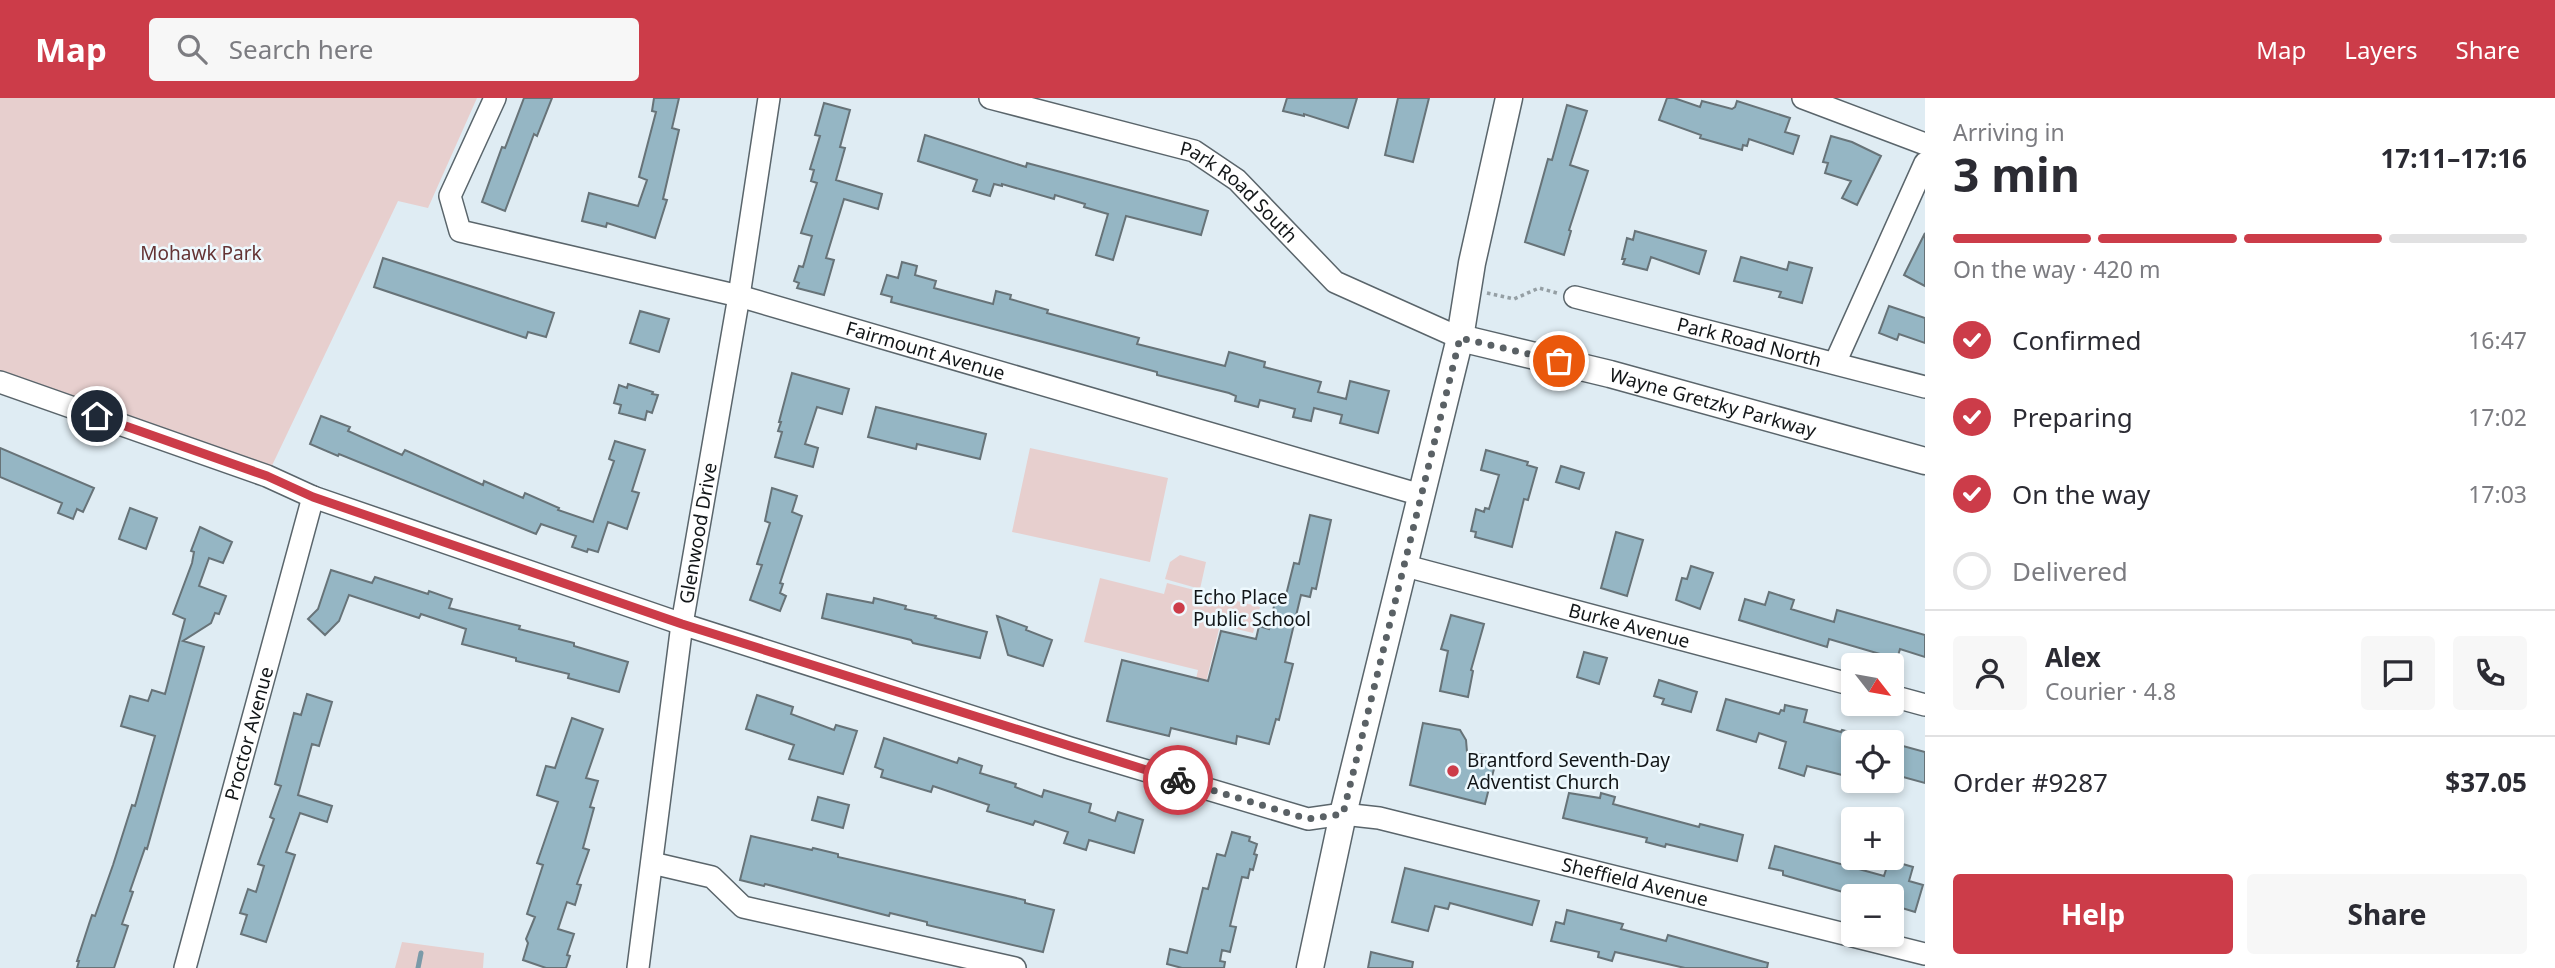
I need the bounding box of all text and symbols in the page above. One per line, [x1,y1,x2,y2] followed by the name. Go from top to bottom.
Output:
[149,18,639,81] search box
[35,27,107,72] text: Map
[173,30,211,68] icon: search
[229,31,373,67] text: Search here
[2256,33,2306,66] text: Map
[2344,33,2418,66] text: Layers
[2456,33,2520,66] text: Share
[1953,116,2065,148] text: Arriving in
[1177,135,1303,248] street label: Park Road South
[2380,140,2527,176] text: 17:11–17:16
[1953,143,2080,205] text: 3 min
[140,240,262,266] park label: Mohawk Park
[1953,253,2160,285] text: On the way · 420 m
[1674,311,1824,373] street label: Park Road North
[843,315,1008,386] street label: Fairmount Avenue
[1953,321,1991,359] icon: check
[2012,322,2142,358] text: Confirmed
[2468,324,2527,356] text: 16:47
[1529,331,1589,391] pin
[1540,342,1578,380] icon: bag
[1607,362,1819,443] street label: Wayne Gretzky Parkway
[67,386,127,446] pin
[78,397,116,435] icon: home
[1953,398,1991,436] icon: check
[2012,399,2133,435] text: Preparing
[2468,401,2527,433] text: 17:02
[673,461,723,606] street label: Glenwood Drive
[1953,475,1991,513] icon: check
[2012,476,2150,512] text: On the way
[2468,478,2527,510] text: 17:03
[2012,553,2128,589] text: Delivered
[1193,584,1311,632] place label: Echo Place Public School
[1566,597,1693,654] street label: Burke Avenue
[1171,600,1187,616] marker: Echo Place Public School
[1953,636,2027,710] button: person
[2361,636,2435,710] button: chat
[2453,636,2527,710] button: phone
[2045,639,2101,675] text: Alex
[1841,653,1904,716] north arrow
[1841,653,1904,947] map controls
[218,664,279,803] street label: Proctor Avenue
[2045,675,2176,707] text: Courier · 4.8
[1841,730,1904,793] button: locate
[1143,745,1213,815] courier
[1467,747,1670,795] place label: Brantford Seventh-Day Adventist Church
[1159,761,1197,799] icon: bike
[1445,763,1461,779] marker: Brantford Seventh-Day Adventist Church
[1953,764,2108,800] text: Order #9287
[2445,764,2527,800] text: $37.05
[1841,807,1904,870] button: +
[1559,851,1711,913] street label: Sheffield Avenue
[1953,874,2233,954] button: Help
[2247,874,2527,954] button: Share
[1841,884,1904,947] button: −

